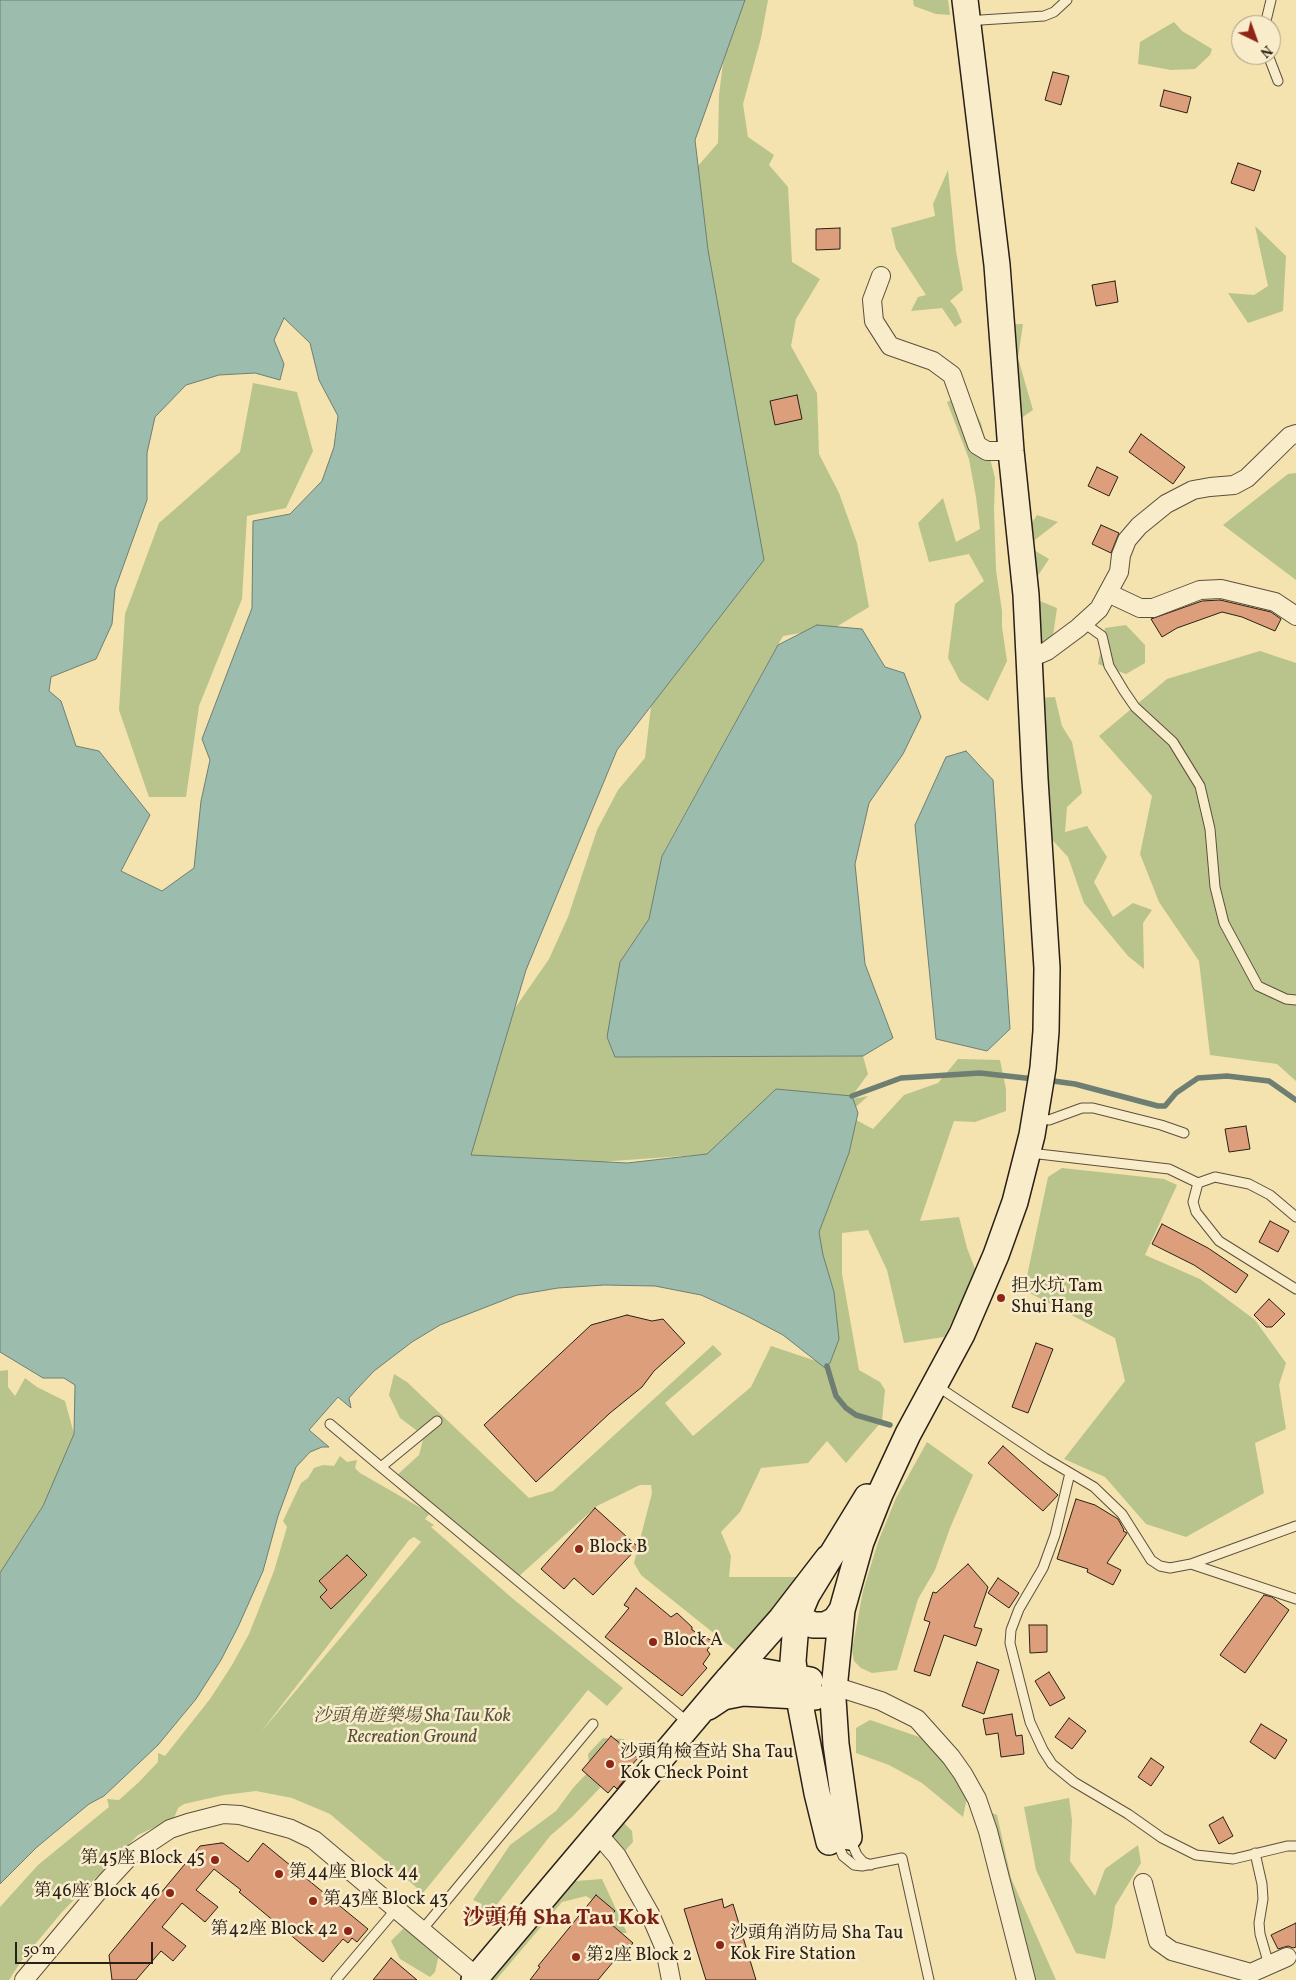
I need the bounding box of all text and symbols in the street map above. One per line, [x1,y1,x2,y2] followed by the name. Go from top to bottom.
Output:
[1231,15,1281,65] north arrow
[1256,40,1276,61] text: N
[1011,1277,1103,1320] place label: 担水坑 Tam Shui Hang
[995,1292,1007,1304] marker: 担水坑 Tam Shui Hang
[589,1538,647,1560] place label: Block B
[573,1543,585,1555] marker: Block B
[663,1631,723,1653] place label: Block A
[647,1636,659,1648] marker: Block A
[313,1707,511,1750] park label: 沙頭角遊樂場 Sha Tau Kok Recreation Ground
[620,1743,793,1786] place label: 沙頭角檢查站 Sha Tau Kok Check Point
[604,1758,616,1770] marker: 沙頭角檢查站 Sha Tau Kok Check Point
[80,1849,205,1871] place label: 第45座 Block 45
[209,1854,221,1866] marker: 第45座 Block 45
[289,1863,419,1885] place label: 第44座 Block 44
[273,1868,285,1880] marker: 第44座 Block 44
[34,1882,160,1904] place label: 第46座 Block 46
[164,1887,176,1899] marker: 第46座 Block 46
[323,1890,448,1912] place label: 第43座 Block 43
[307,1895,319,1907] marker: 第43座 Block 43
[463,1907,659,1933] district label: 沙頭角 Sha Tau Kok
[210,1920,338,1942] place label: 第42座 Block 42
[730,1924,903,1966] place label: 沙頭角消防局 Sha Tau Kok Fire Station
[342,1925,354,1937] marker: 第42座 Block 42
[18,1932,155,1964] scale bar
[714,1939,726,1951] marker: 沙頭角消防局 Sha Tau Kok Fire Station
[23,1940,55,1961] text: 50 m
[586,1946,692,1968] place label: 第2座 Block 2
[570,1951,582,1963] marker: 第2座 Block 2

